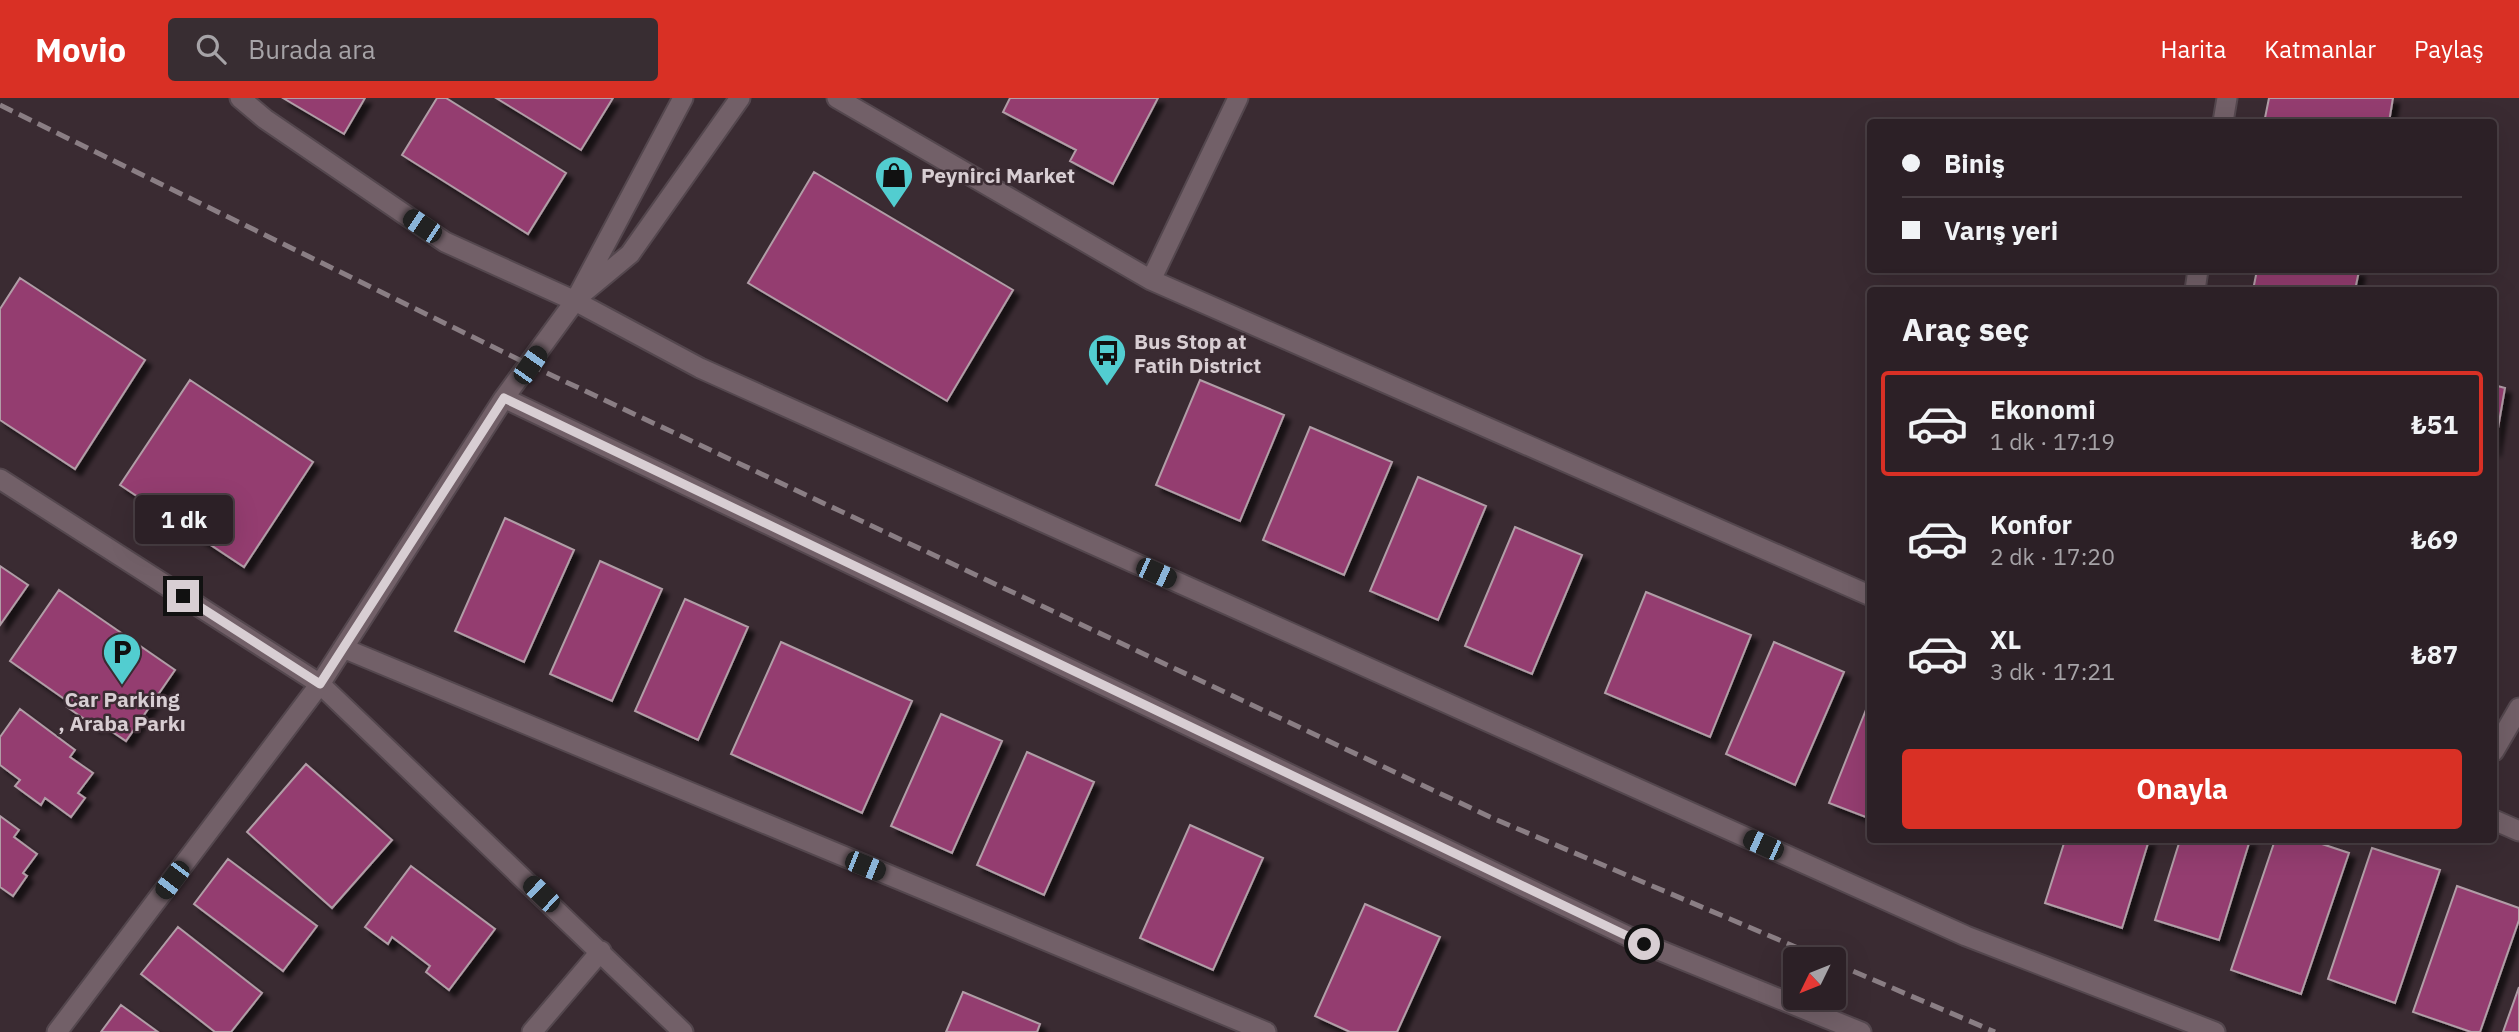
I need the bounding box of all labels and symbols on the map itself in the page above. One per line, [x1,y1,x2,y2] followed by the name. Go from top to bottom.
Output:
[873,154,915,209] shop icon: Peynirci Market
[921,161,1075,189] place label: Peynirci Market
[399,206,446,246] car
[1134,327,1261,379] place label: Bus Stop at Fatih District
[1086,332,1128,387] bus stop icon: Bus Stop at Fatih District
[510,342,551,388] car
[134,494,232,544] callout: 1 dk
[1133,555,1180,591] car
[167,580,199,612] route end
[101,631,143,686] parking icon: Car Parking , Araba Parkı
[58,685,186,737] place label: Car Parking , Araba Parkı
[1740,827,1787,863] car
[842,848,889,884] car
[151,857,194,903] car
[519,872,564,916] car
[1628,928,1660,960] route start
[1783,947,1846,1010] north arrow

